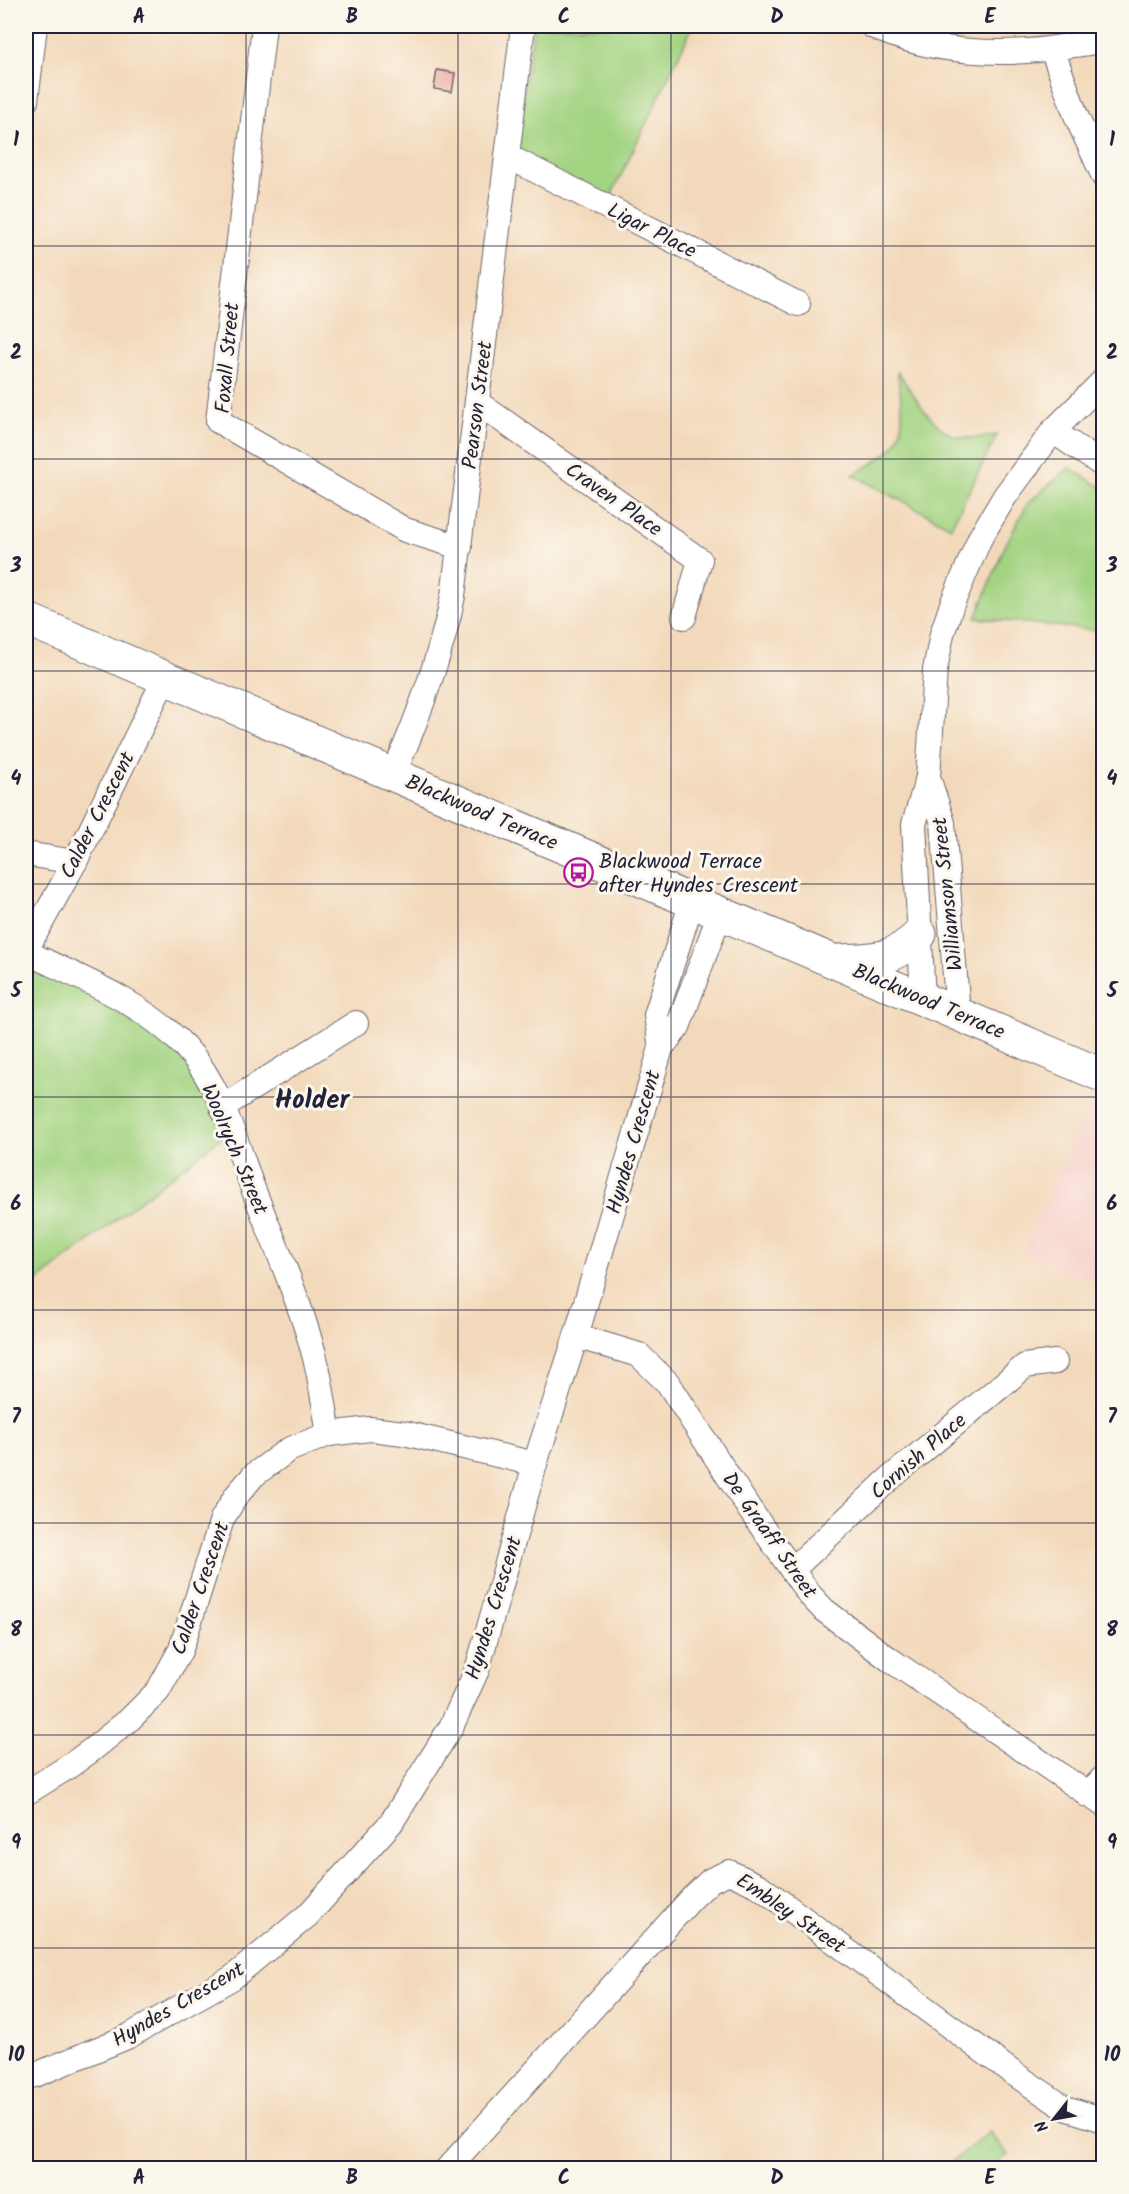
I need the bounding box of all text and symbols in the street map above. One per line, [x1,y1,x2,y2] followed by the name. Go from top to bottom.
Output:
[133,2,145,34] text: A
[346,2,358,34] text: B
[558,2,570,34] text: C
[770,2,784,34] text: D
[984,2,996,34] text: E
[13,125,19,157] text: 1
[1109,125,1115,157] text: 1
[601,195,702,268] street label: Ligar Place
[207,300,250,415] street label: Foxall Street
[10,338,22,370] text: 2
[454,338,503,471] street label: Pearson Street
[1106,338,1118,370] text: 2
[558,454,669,546] street label: Craven Place
[10,551,22,583] text: 3
[1106,551,1118,583] text: 3
[52,746,145,885] street label: Calder Crescent
[11,764,22,796] text: 4
[1107,764,1118,796] text: 4
[400,766,563,861] street label: Blackwood Terrace
[924,814,973,972] street label: Williamson Street
[599,846,799,903] place label: Blackwood Terrace after Hyndes Crescent
[562,857,594,889] bus stop icon: Blackwood Terrace after Hyndes Crescent
[847,955,1010,1050] street label: Blackwood Terrace
[10,976,23,1008] text: 5
[1106,976,1119,1008] text: 5
[598,1066,671,1218] street label: Hyndes Crescent
[191,1079,276,1221] street label: Woolrych Street
[275,1079,351,1122] district label: Holder
[11,1189,22,1221] text: 6
[1107,1189,1118,1221] text: 6
[11,1402,21,1434] text: 7
[1107,1402,1117,1434] text: 7
[863,1405,975,1509] street label: Cornish Place
[713,1466,825,1607] street label: De Graaff Street
[163,1517,240,1660] street label: Calder Crescent
[457,1532,532,1684] street label: Hyndes Crescent
[10,1615,22,1647] text: 8
[1106,1615,1118,1647] text: 8
[11,1828,21,1860] text: 9
[1107,1828,1117,1860] text: 9
[729,1865,852,1964] street label: Embley Street
[106,1953,252,2057] street label: Hyndes Crescent
[8,2040,25,2072] text: 10
[1104,2040,1121,2072] text: 10
[1024,2089,1084,2149] north arrow
[1029,2115,1056,2137] text: N
[133,2163,145,2194] text: A
[346,2163,358,2194] text: B
[558,2163,570,2194] text: C
[770,2163,784,2194] text: D
[984,2163,996,2194] text: E

